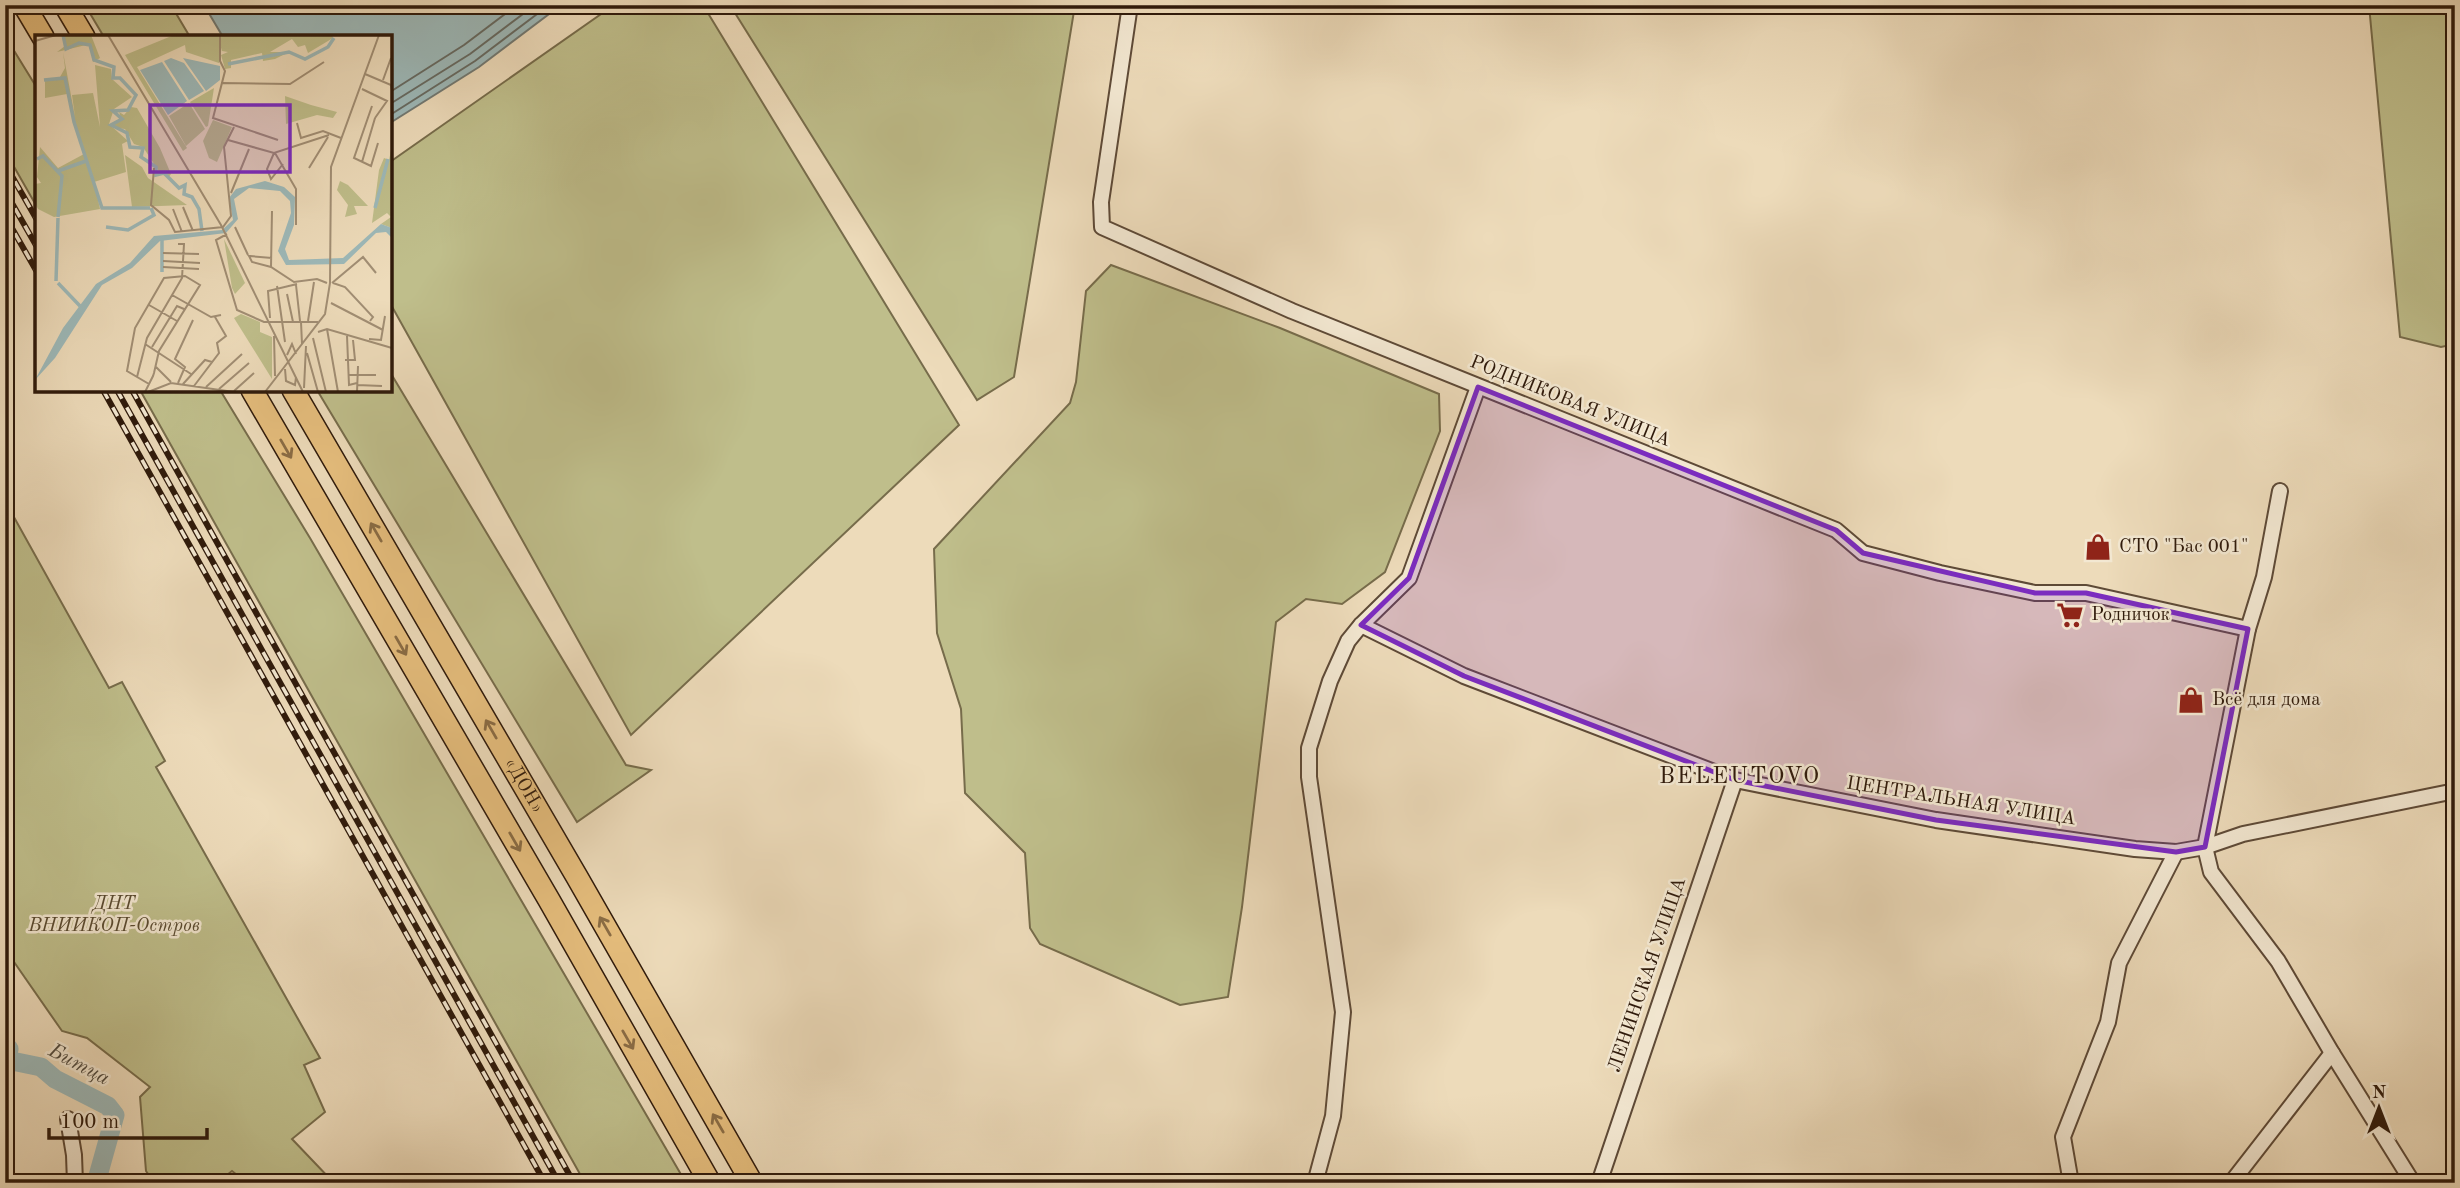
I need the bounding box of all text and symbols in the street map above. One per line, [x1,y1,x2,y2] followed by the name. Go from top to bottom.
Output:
[35,35,392,392] inset map
[1467,353,1674,451] street label: РОДНИКОВАЯ УЛИЦА
[280,439,294,459] one-way arrow
[369,523,383,543] one-way arrow
[2083,532,2113,562] shop icon: СТО "Бас 001"
[2119,538,2248,557] place label: СТО "Бас 001"
[2055,600,2085,630] supermarket icon: Родничок
[2091,606,2171,625] place label: Родничок
[394,635,408,655] one-way arrow
[2176,685,2206,715] shop icon: Всё для дома
[2212,691,2321,710] place label: Всё для дома
[484,719,497,740] one-way arrow
[500,755,547,817] street label: «ДОН»
[1659,765,1821,788] district label: BELEUTOVO
[1845,774,2078,830] street label: ЦЕНТРАЛЬНАЯ УЛИЦА
[508,832,522,852] one-way arrow
[1606,875,1690,1075] street label: ЛЕНИНСКАЯ УЛИЦА
[27,895,200,936] park label: ДНТ ВНИИКОП-Остров
[598,916,612,936] one-way arrow
[622,1029,636,1049] one-way arrow
[44,1040,113,1090] water label: Битца
[2344,1072,2414,1142] north arrow
[2372,1084,2387,1103] text: N
[49,1097,206,1141] scale bar
[60,1112,119,1133] text: 100 m
[711,1114,725,1134] one-way arrow

